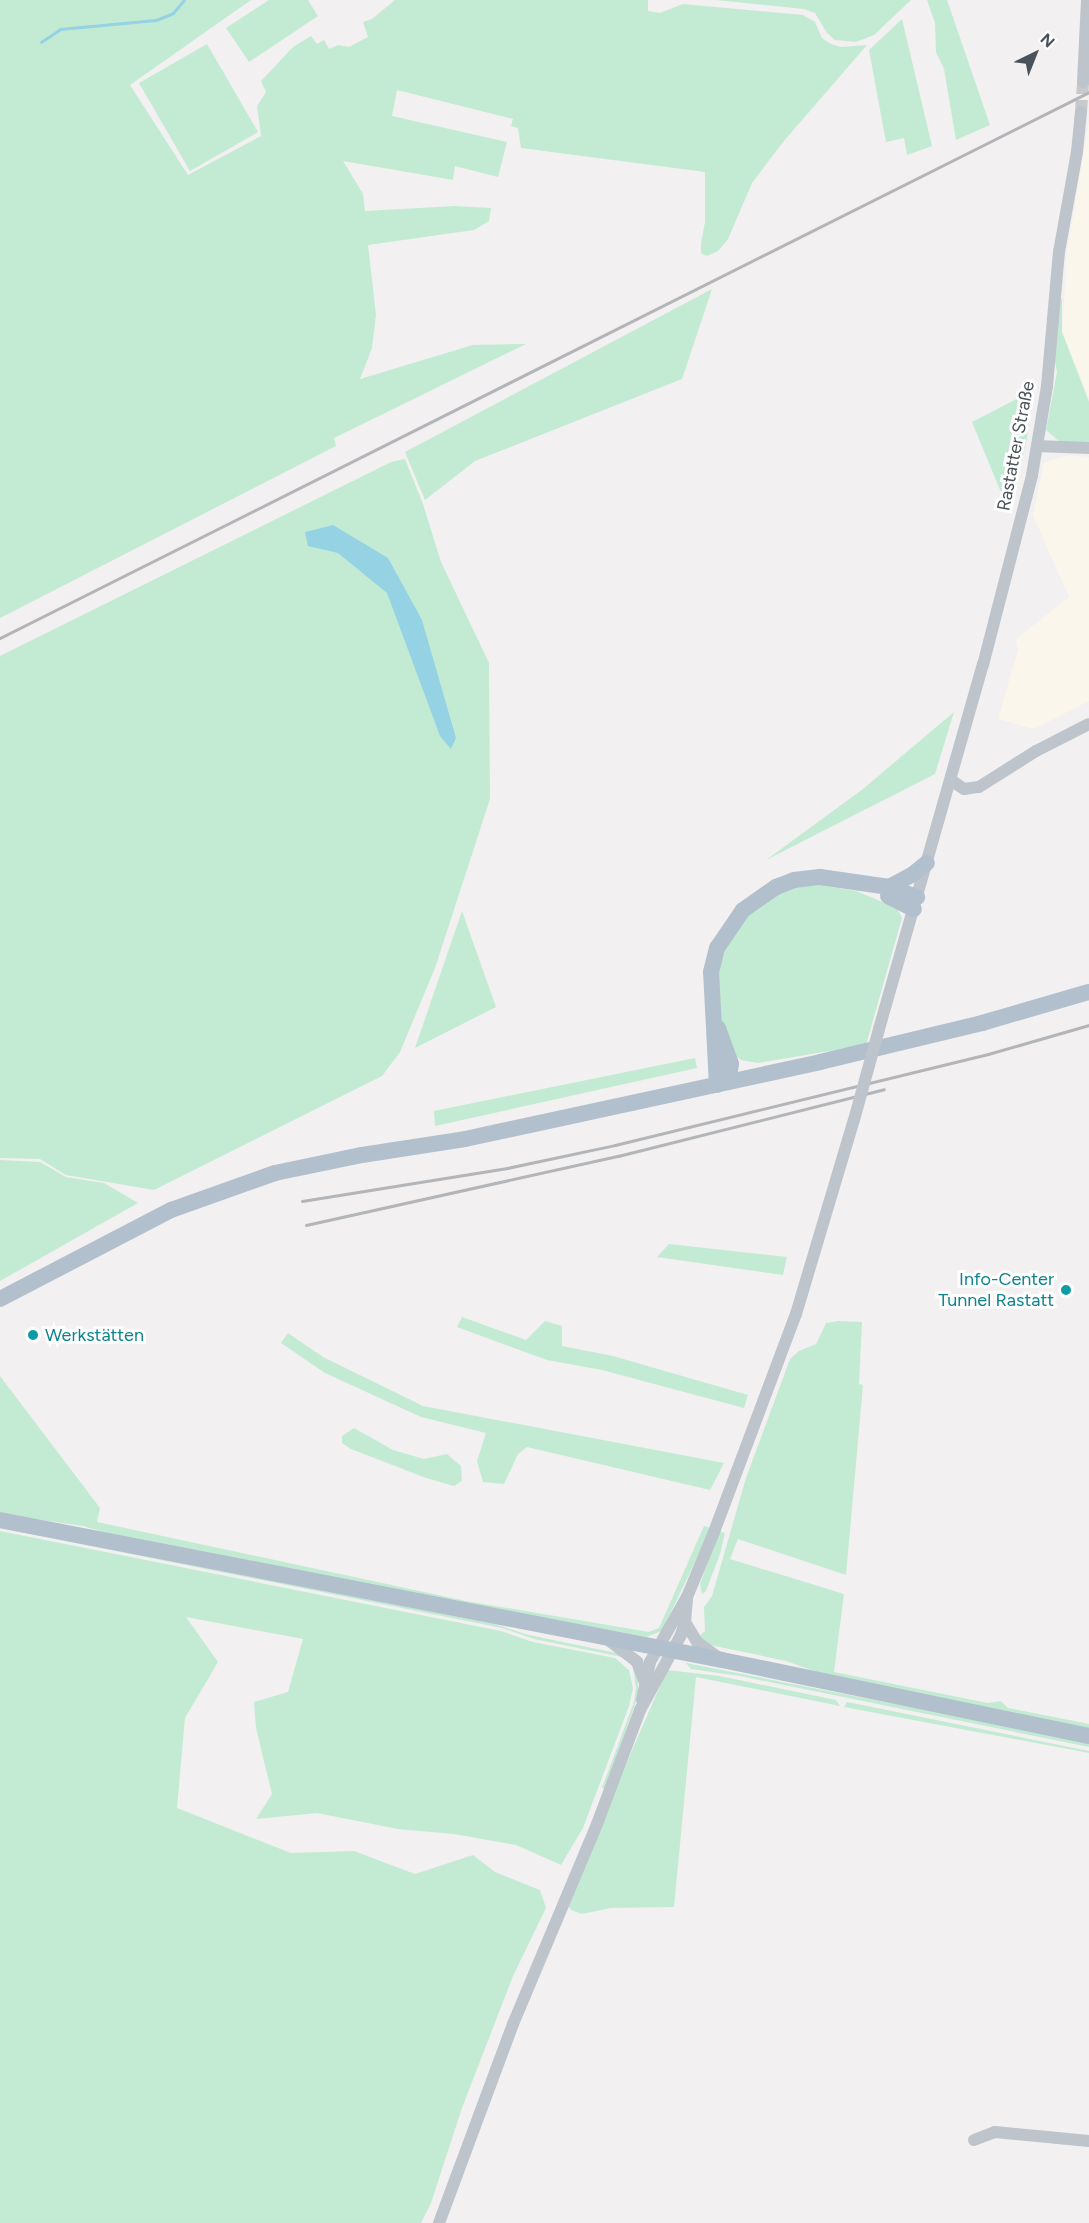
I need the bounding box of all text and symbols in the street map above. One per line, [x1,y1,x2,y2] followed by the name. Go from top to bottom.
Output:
[1005,24,1065,84] north arrow
[1037,29,1059,52] text: N
[993,379,1039,513] street label: Rastatter Straße
[938,1269,1054,1312] place label: Info-Center Tunnel Rastatt
[1059,1283,1073,1297] marker: Info-Center Tunnel Rastatt
[45,1324,144,1346] place label: Werkstätten
[26,1328,40,1342] marker: Werkstätten

